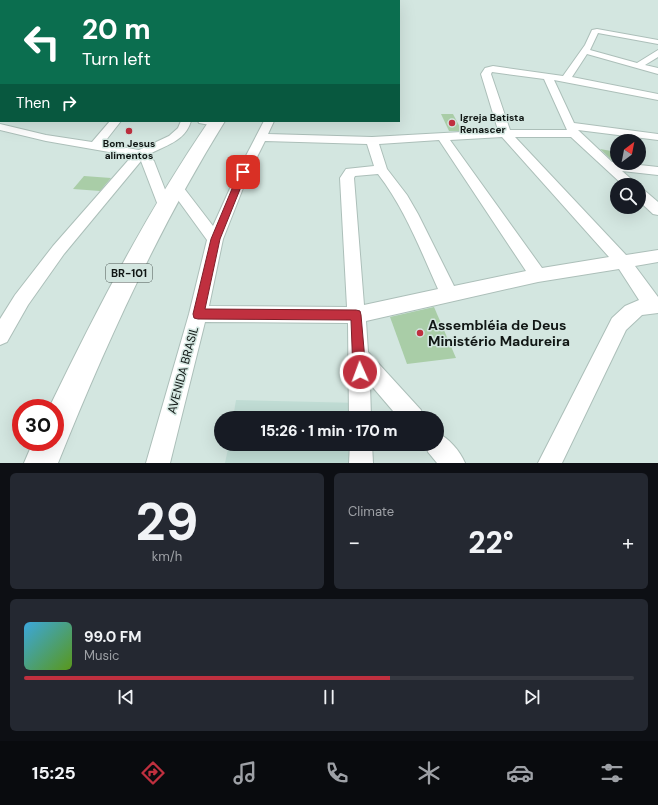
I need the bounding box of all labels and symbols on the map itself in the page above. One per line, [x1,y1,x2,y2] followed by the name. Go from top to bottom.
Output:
[460,111,524,136] place label: Igreja Batista Renascer
[447,118,457,128] marker: Igreja Batista Renascer
[124,126,134,136] marker: Bom Jesus alimentos
[610,134,646,170] north arrow
[103,137,155,162] place label: Bom Jesus alimentos
[226,155,260,189] pin
[106,264,152,282] road number: BR-101
[428,316,570,350] place label: Assembléia de Deus Ministério Madureira
[164,324,202,416] street label: AVENIDA BRASIL
[415,328,425,338] marker: Assembléia de Deus Ministério Madureira
[339,351,381,393] position arrow
[12,399,64,451] speed limit sign: 30

